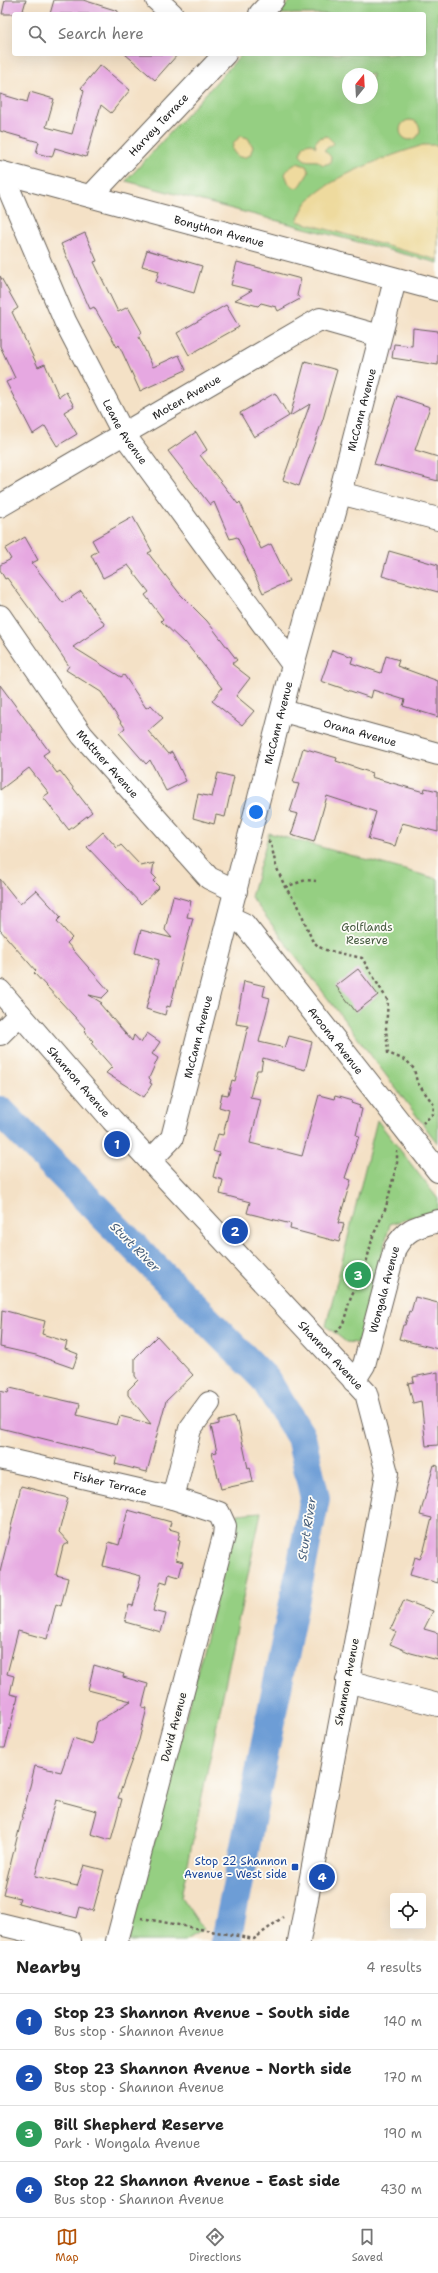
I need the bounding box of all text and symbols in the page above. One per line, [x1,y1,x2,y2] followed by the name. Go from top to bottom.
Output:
[12,12,426,56] search box
[26,23,48,45] icon: search
[58,24,144,44] text: Search here
[342,68,378,104] north arrow
[125,90,191,159] street label: Harvey Terrace
[172,212,266,250] street label: Bonython Avenue
[344,367,379,453] street label: McCann Avenue
[149,371,224,423] street label: Moten Avenue
[99,397,151,467] street label: Leane Avenue
[260,680,296,766] street label: McCann Avenue
[322,715,398,750] street label: Orana Avenue
[73,726,142,801] street label: Mattner Avenue
[246,802,266,822] your location
[341,920,393,948] park label: Golflands Reserve
[180,994,216,1080] street label: McCann Avenue
[304,1004,367,1078] street label: Aroona Avenue
[44,1043,114,1120] street label: Shannon Avenue
[104,1129,130,1159] pin: 1
[222,1216,248,1246] pin: 2
[107,1219,164,1276] water label: Sturt River
[365,1244,403,1335] street label: Wongala Avenue
[345,1260,371,1290] pin: 3
[295,1317,367,1393] street label: Shannon Avenue
[72,1468,148,1499] street label: Fisher Terrace
[294,1496,320,1562] water label: Sturt River
[331,1637,363,1727] street label: Shannon Avenue
[157,1690,191,1764] street label: David Avenue
[184,1854,287,1882] place label: Stop 22 Shannon Avenue - West side
[290,1862,300,1872] marker: Stop 22 Shannon Avenue - West side
[309,1862,335,1892] pin: 4
[390,1893,426,1929] map controls
[390,1893,426,1929] button: locate
[16,1956,81,1978] text: Nearby
[366,1959,422,1976] text: 4 results
[54,2003,350,2023] text: Stop 23 Shannon Avenue - South side
[26,2013,32,2030] text: 1
[383,2013,422,2030] text: 140 m
[54,2023,224,2040] text: Bus stop · Shannon Avenue
[54,2059,352,2079] text: Stop 23 Shannon Avenue - North side
[24,2069,34,2086] text: 2
[384,2069,422,2086] text: 170 m
[54,2079,224,2096] text: Bus stop · Shannon Avenue
[54,2115,224,2135] text: Bill Shepherd Reserve
[24,2125,34,2142] text: 3
[383,2125,422,2142] text: 190 m
[54,2135,200,2152] text: Park · Wongala Avenue
[54,2171,340,2191] text: Stop 22 Shannon Avenue - East side
[24,2181,34,2198] text: 4
[380,2181,422,2198] text: 430 m
[54,2191,224,2208] text: Bus stop · Shannon Avenue
[55,2226,79,2265] tab: Map
[189,2226,241,2265] tab: Directions
[352,2226,383,2265] tab: Saved

